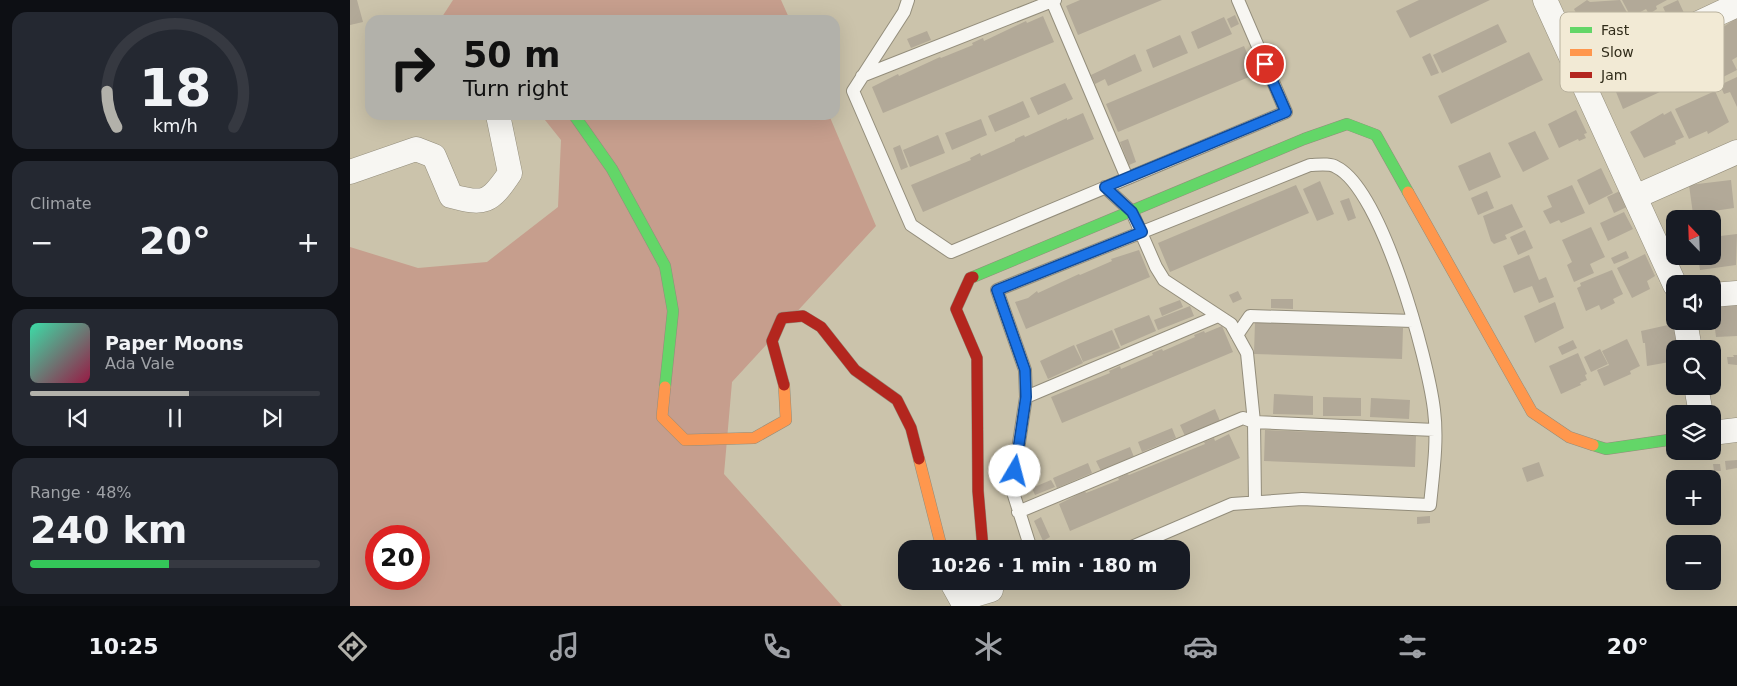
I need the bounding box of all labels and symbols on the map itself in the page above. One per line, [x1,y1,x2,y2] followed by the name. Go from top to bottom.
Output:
[1560,12,1724,92] legend
[1601,22,1630,38] text: Fast
[1244,43,1286,85] pin
[1601,44,1634,60] text: Slow
[1600,67,1627,83] text: Jam
[1666,210,1721,265] north arrow
[988,444,1040,496] position arrow
[365,525,430,590] speed limit sign: 20

